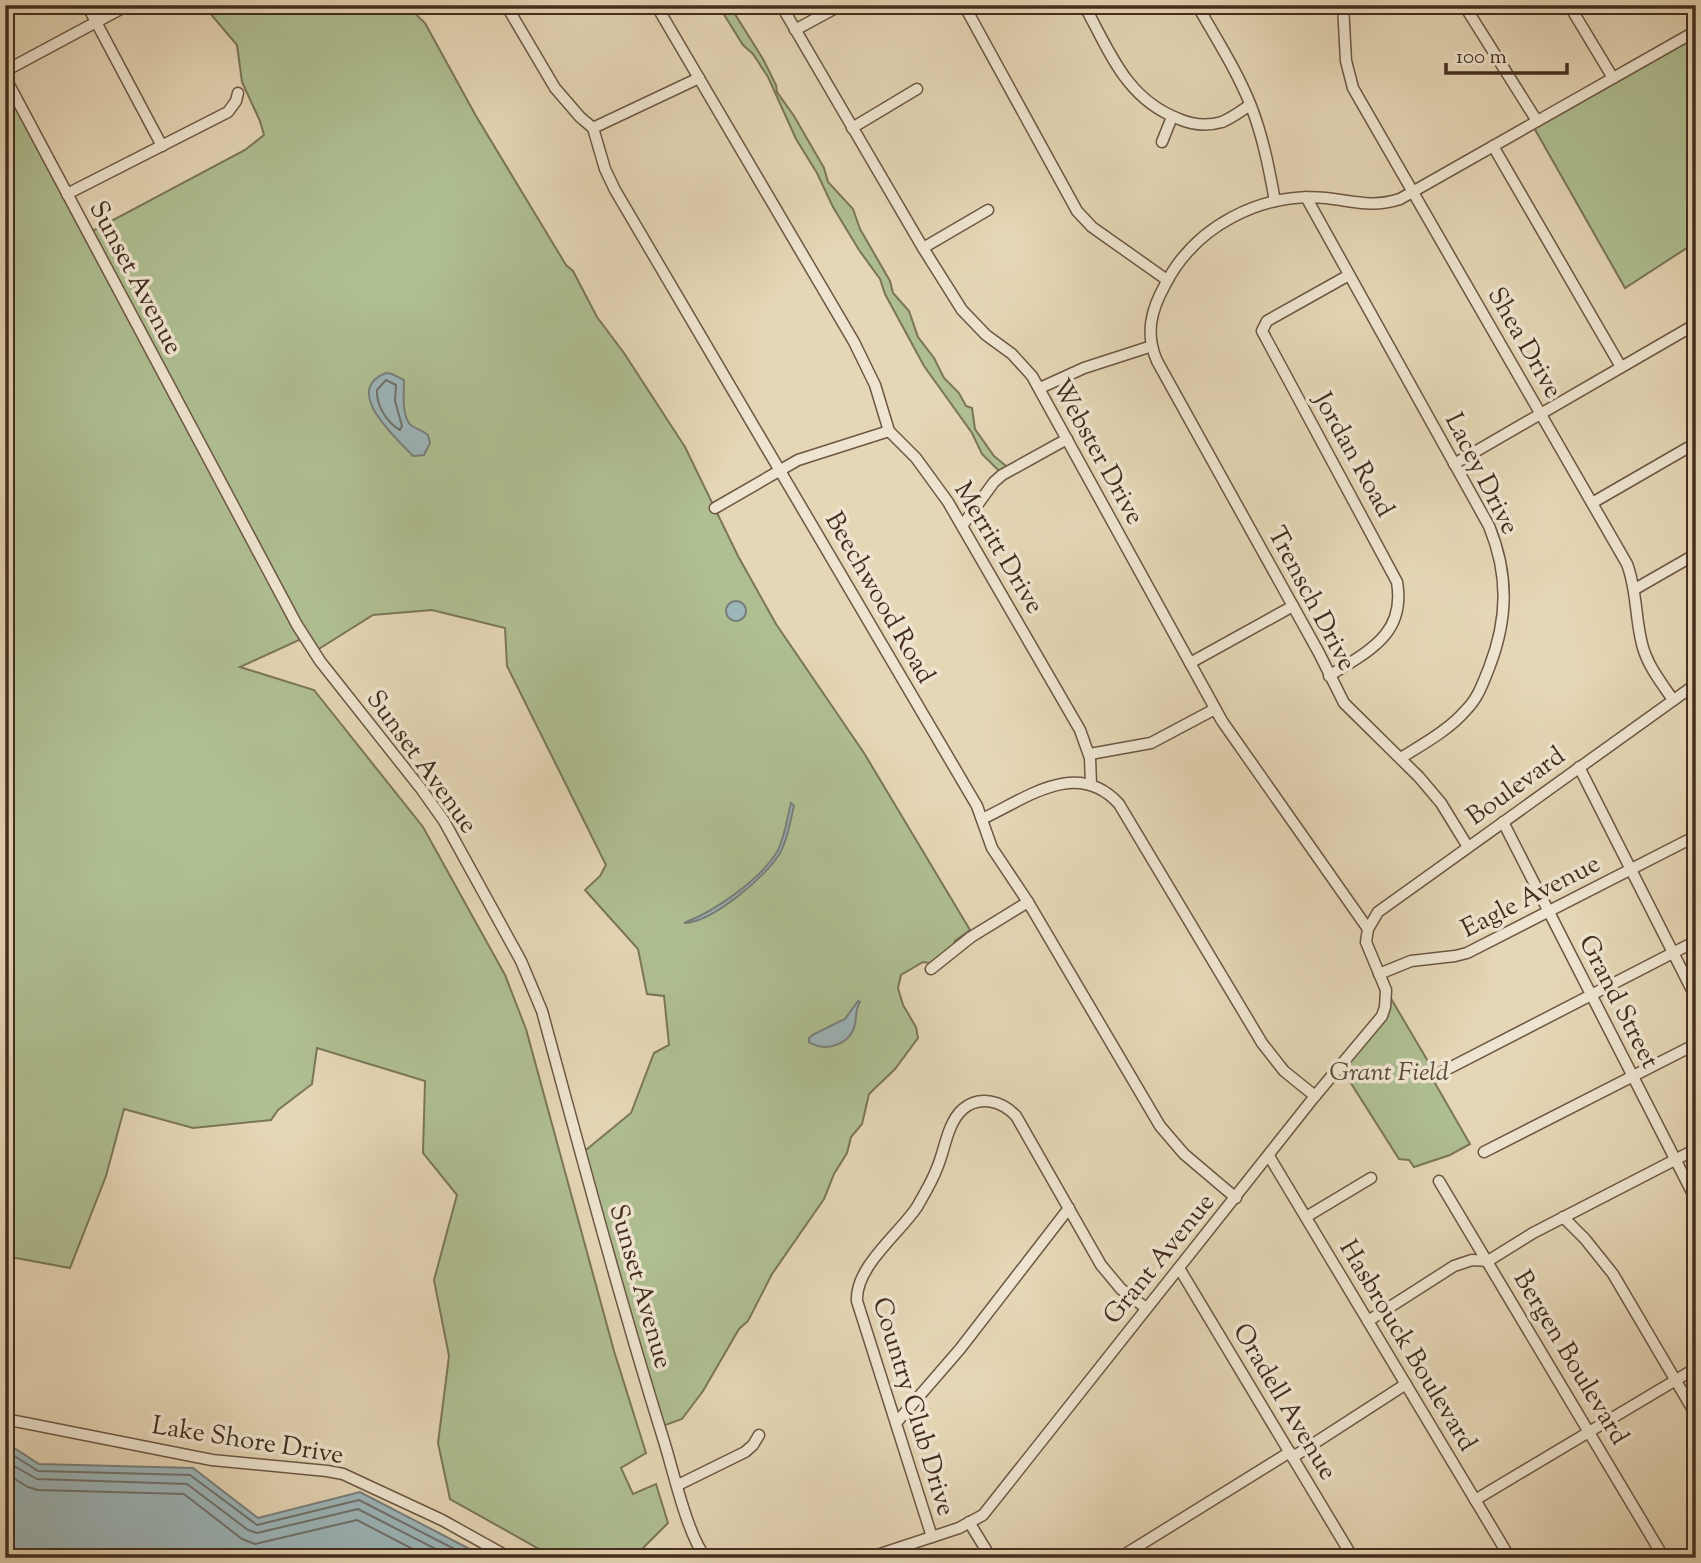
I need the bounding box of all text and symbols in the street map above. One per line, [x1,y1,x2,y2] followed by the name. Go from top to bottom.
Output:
[1446,32,1566,76] scale bar
[1456,43,1507,73] text: 100 m
[79,195,191,362] street label: Sunset Avenue
[1477,281,1571,406] street label: Shea Drive
[1041,373,1152,532] street label: Webster Drive
[1302,384,1402,525] street label: Jordan Road
[1434,407,1527,541] street label: Lacey Drive
[944,475,1052,621] street label: Merritt Drive
[815,505,943,691] street label: Beechwood Road
[1257,521,1364,678] street label: Trensch Drive
[356,683,486,842] street label: Sunset Avenue
[1459,738,1574,835] street label: Boulevard
[1455,846,1607,948] street label: Eagle Avenue
[1568,929,1667,1075] street label: Grand Street
[1329,1055,1449,1092] park label: Grant Field
[1095,1186,1224,1333] street label: Grant Avenue
[598,1200,681,1373] street label: Sunset Avenue
[1329,1233,1485,1459] street label: Hasbrouck Boulevard
[1503,1264,1637,1453] street label: Bergen Boulevard
[862,1293,963,1521] street label: Country Club Drive
[1222,1317,1345,1488] street label: Oradell Avenue
[149,1408,346,1475] street label: Lake Shore Drive

